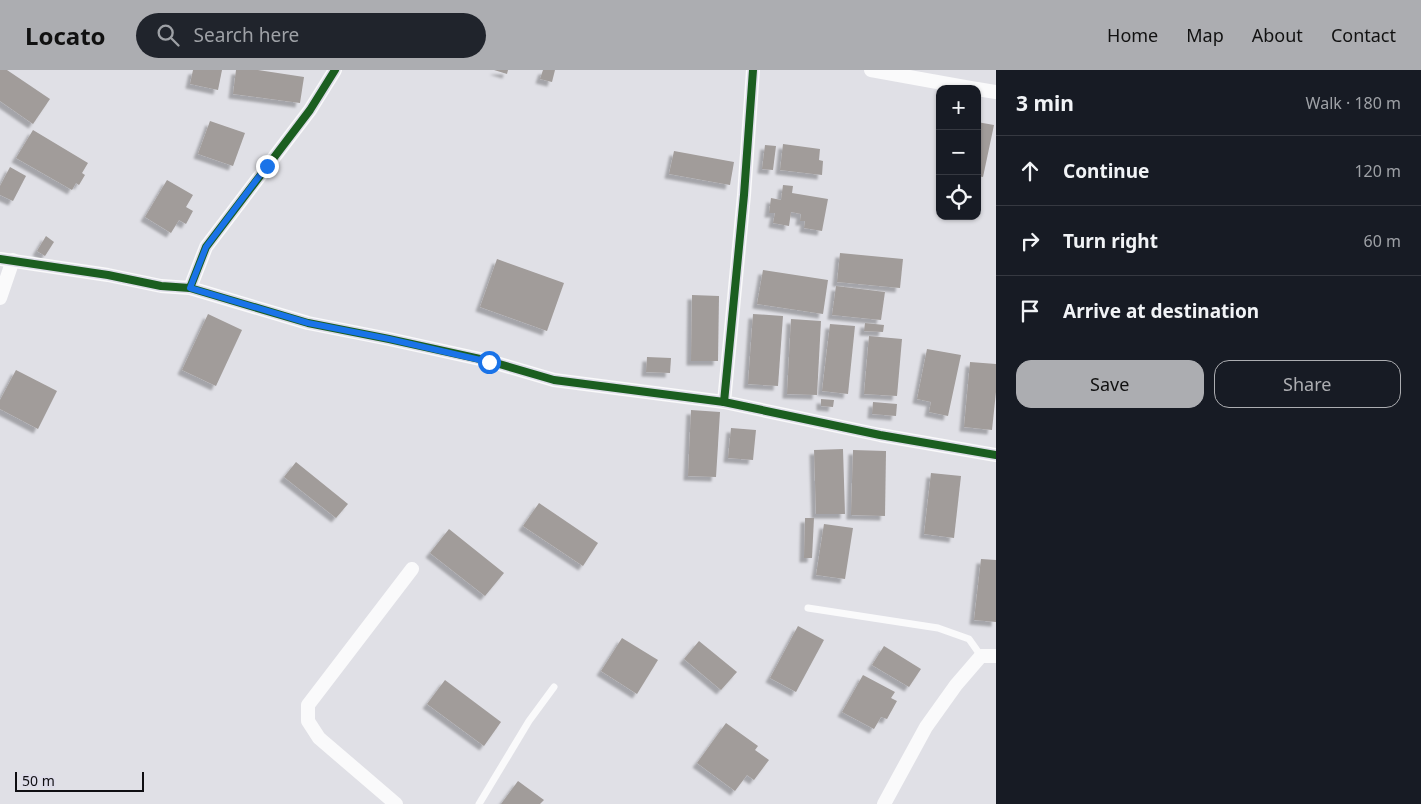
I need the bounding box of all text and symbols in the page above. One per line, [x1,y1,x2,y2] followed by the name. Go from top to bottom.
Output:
[136,13,486,58] search box
[25,19,106,52] text: Locato
[154,21,182,49] icon: search
[194,22,299,48] text: Search here
[1107,23,1158,47] text: Home
[1186,23,1224,47] text: Map
[1252,23,1303,47] text: About
[1331,23,1396,47] text: Contact
[936,85,981,220] map controls
[936,85,981,130] button: +
[1016,89,1074,117] text: 3 min
[1306,92,1401,114] text: Walk · 180 m
[936,130,981,175] button: −
[256,155,279,178] route end
[1016,157,1044,185] icon: ahead
[1063,158,1149,184] text: Continue
[1354,160,1401,182] text: 120 m
[936,175,981,220] button: locate
[1016,227,1044,255] icon: right
[1063,228,1158,254] text: Turn right
[1364,230,1401,252] text: 60 m
[1016,297,1044,325] icon: arrive
[1063,298,1259,324] text: Arrive at destination
[478,351,501,374] route start
[1016,360,1204,408] button: Save
[1214,360,1401,408] button: Share
[15,769,144,792] scale bar
[22,771,55,790] text: 50 m

